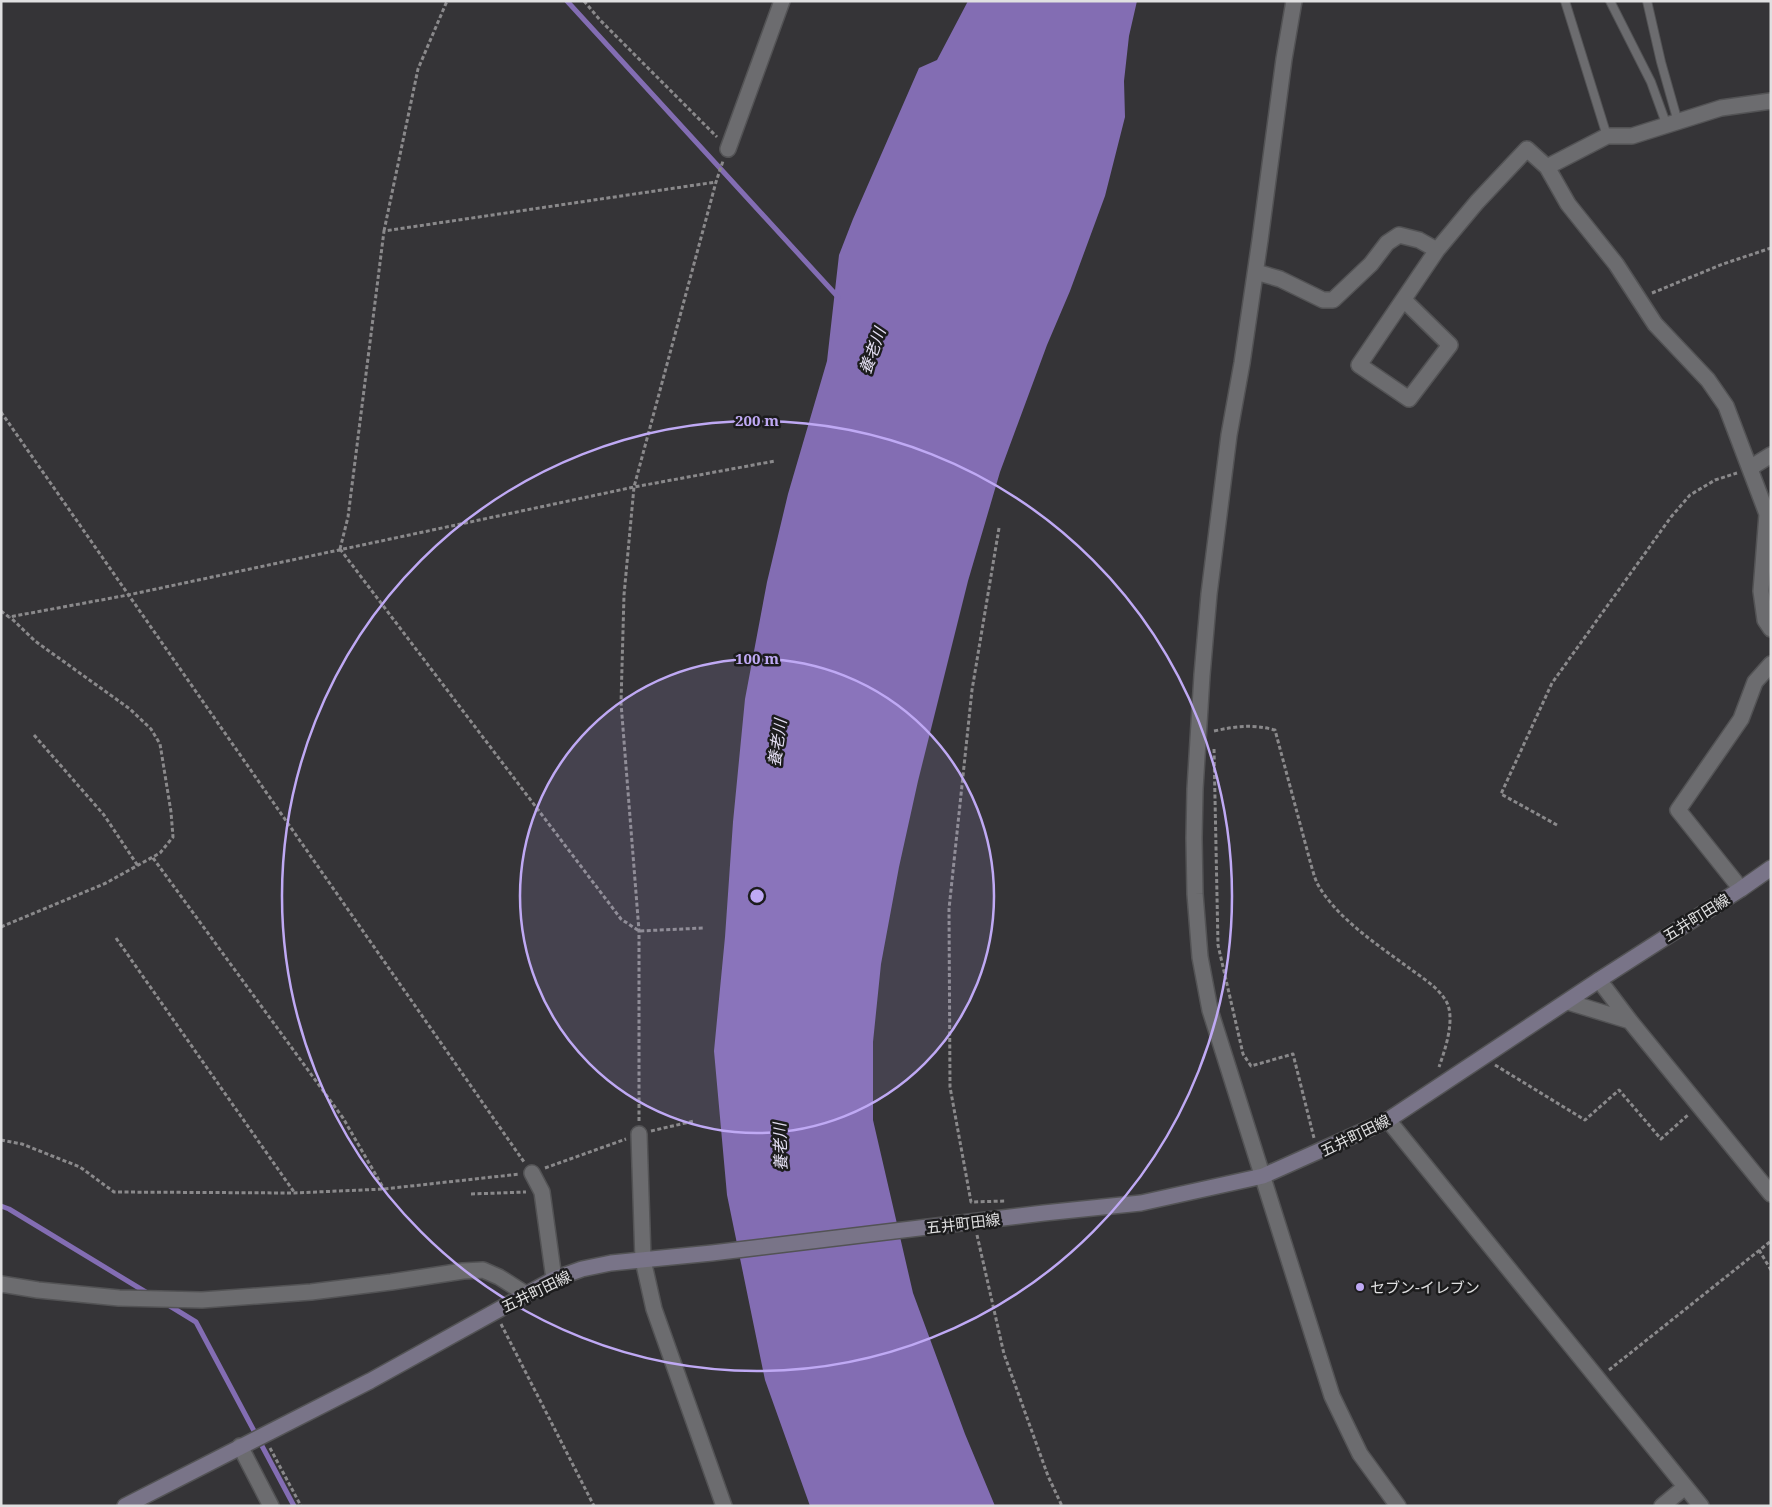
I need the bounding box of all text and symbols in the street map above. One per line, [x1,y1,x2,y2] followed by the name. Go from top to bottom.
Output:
[853,323,891,377] water label: 養老川
[735,410,779,430] text: 200 m
[735,648,779,668] text: 100 m
[763,716,792,768] water label: 養老川
[748,887,766,905] centre of rings
[1659,889,1733,945] street label: 五井町田線
[1317,1110,1393,1160] street label: 五井町田線
[768,1121,792,1171] water label: 養老川
[925,1209,1001,1237] street label: 五井町田線
[498,1266,574,1316] street label: 五井町田線
[1370,1277,1480,1297] place label: セブン-イレブン
[1354,1281,1366,1293] marker: セブン-イレブン

